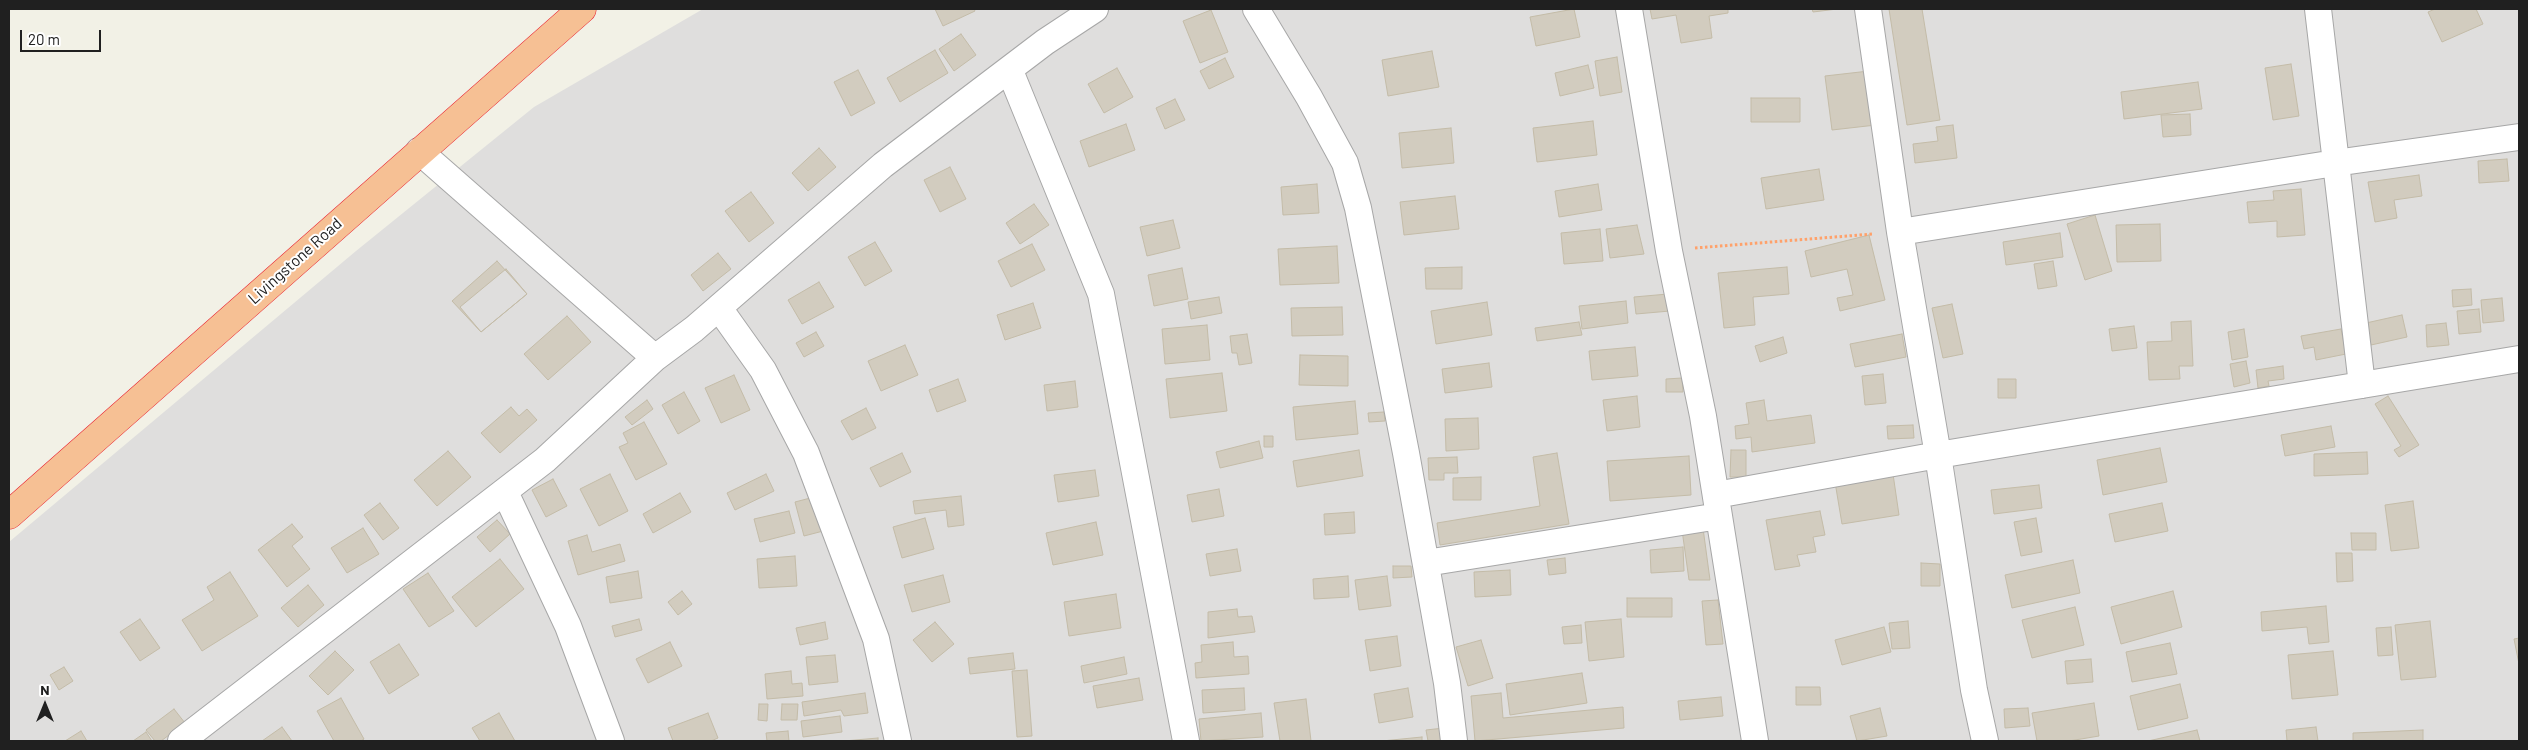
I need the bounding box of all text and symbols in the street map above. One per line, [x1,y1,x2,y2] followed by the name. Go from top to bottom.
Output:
[22,20,104,52] scale bar
[28,30,60,48] text: 20 m
[244,214,346,308] street label: Livingstone Road
[20,680,70,730] north arrow
[40,681,50,698] text: N

